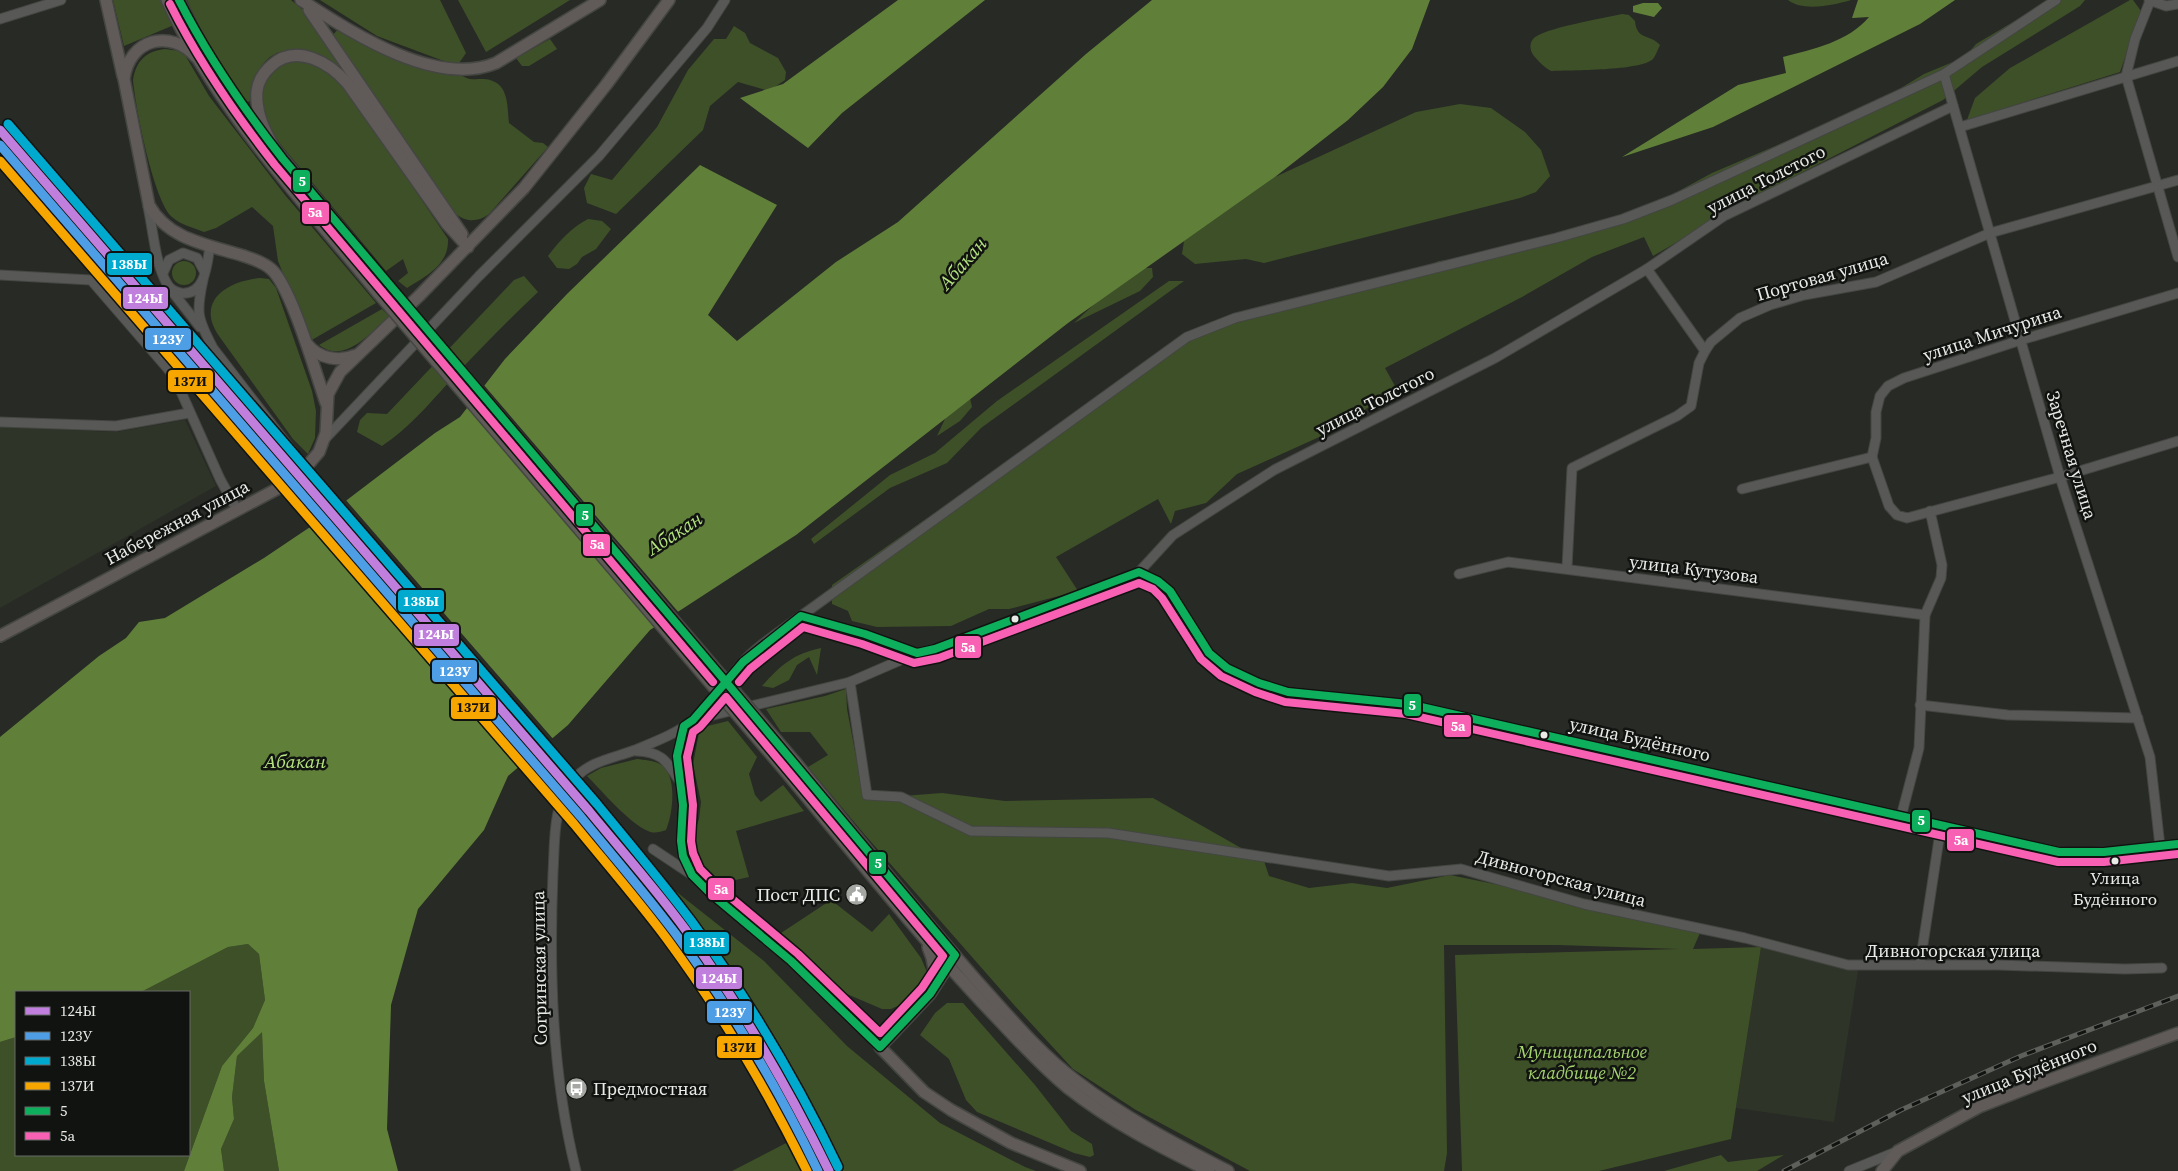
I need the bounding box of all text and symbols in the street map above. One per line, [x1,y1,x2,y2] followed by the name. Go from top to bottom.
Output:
[1702,138,1830,220] street label: улица Толстого
[292,169,311,193] line badge: 5
[298,171,306,191] text: 5
[301,201,330,225] line badge: 5а
[307,202,323,222] text: 5а
[931,231,992,296] water label: Абакан
[1753,245,1892,307] street label: Портовая улица
[106,252,153,276] line badge: 138Ы
[111,254,148,274] text: 138Ы
[122,286,169,310] line badge: 124Ы
[127,288,164,308] text: 124Ы
[1920,299,2065,367] street label: улица Мичурина
[144,327,192,351] line badge: 123У
[152,329,185,349] text: 123У
[1311,360,1439,442] street label: улица Толстого
[167,369,214,393] line badge: 137И
[173,371,207,391] text: 137И
[2041,388,2104,523] street label: Заречная улица
[100,473,254,571] street label: Набережная улица
[575,503,594,527] line badge: 5
[581,505,589,525] text: 5
[640,505,707,561] water label: Абакан
[582,533,611,557] line badge: 5а
[589,534,605,554] text: 5а
[1628,549,1761,589] street label: улица Кутузова
[397,589,445,613] line badge: 138Ы
[403,591,440,611] text: 138Ы
[1010,614,1020,624] unlabelled marker
[413,623,460,647] line badge: 124Ы
[418,624,455,644] text: 124Ы
[954,635,982,659] line badge: 5а
[960,637,976,657] text: 5а
[431,659,478,683] line badge: 123У
[439,661,472,681] text: 123У
[1403,693,1422,717] line badge: 5
[1408,695,1416,715] text: 5
[450,696,497,720] line badge: 137И
[456,697,490,717] text: 137И
[1567,711,1713,767] street label: улица Будённого
[1443,714,1472,738] line badge: 5а
[1450,716,1466,736] text: 5а
[1539,730,1549,740] unlabelled marker
[263,748,326,774] water label: Абакан
[1911,809,1931,833] line badge: 5
[1917,810,1925,830] text: 5
[1946,828,1975,852] line badge: 5а
[1953,830,1969,850] text: 5а
[1473,843,1649,913] street label: Дивногорская улица
[868,851,887,875] line badge: 5
[874,853,882,873] text: 5
[2110,856,2120,866] marker: Улица Будённого
[2073,866,2157,911] place label: Улица Будённого
[707,877,735,901] line badge: 5а
[713,879,729,899] text: 5а
[757,882,840,907] place label: Пост ДПС
[844,882,868,906] public building icon: Пост ДПС
[525,890,553,1046] street label: Согринская улица
[683,931,730,955] line badge: 138Ы
[689,932,726,952] text: 138Ы
[1866,938,2041,963] street label: Дивногорская улица
[695,966,743,990] line badge: 124Ы
[701,968,738,988] text: 124Ы
[15,991,190,1156] legend
[60,1000,97,1021] text: 124Ы
[706,1000,753,1024] line badge: 123У
[714,1002,747,1022] text: 123У
[60,1025,93,1046] text: 123У
[1958,1032,2100,1110] street label: улица Будённого
[716,1035,763,1059] line badge: 137И
[722,1037,756,1057] text: 137И
[1516,1039,1648,1085] park label: Муниципальное кладбище №2
[60,1050,97,1071] text: 138Ы
[60,1075,95,1096] text: 137И
[565,1076,589,1100] bus stop icon: Предмостная
[593,1076,707,1101] place label: Предмостная
[60,1100,68,1121] text: 5
[60,1125,76,1146] text: 5а

